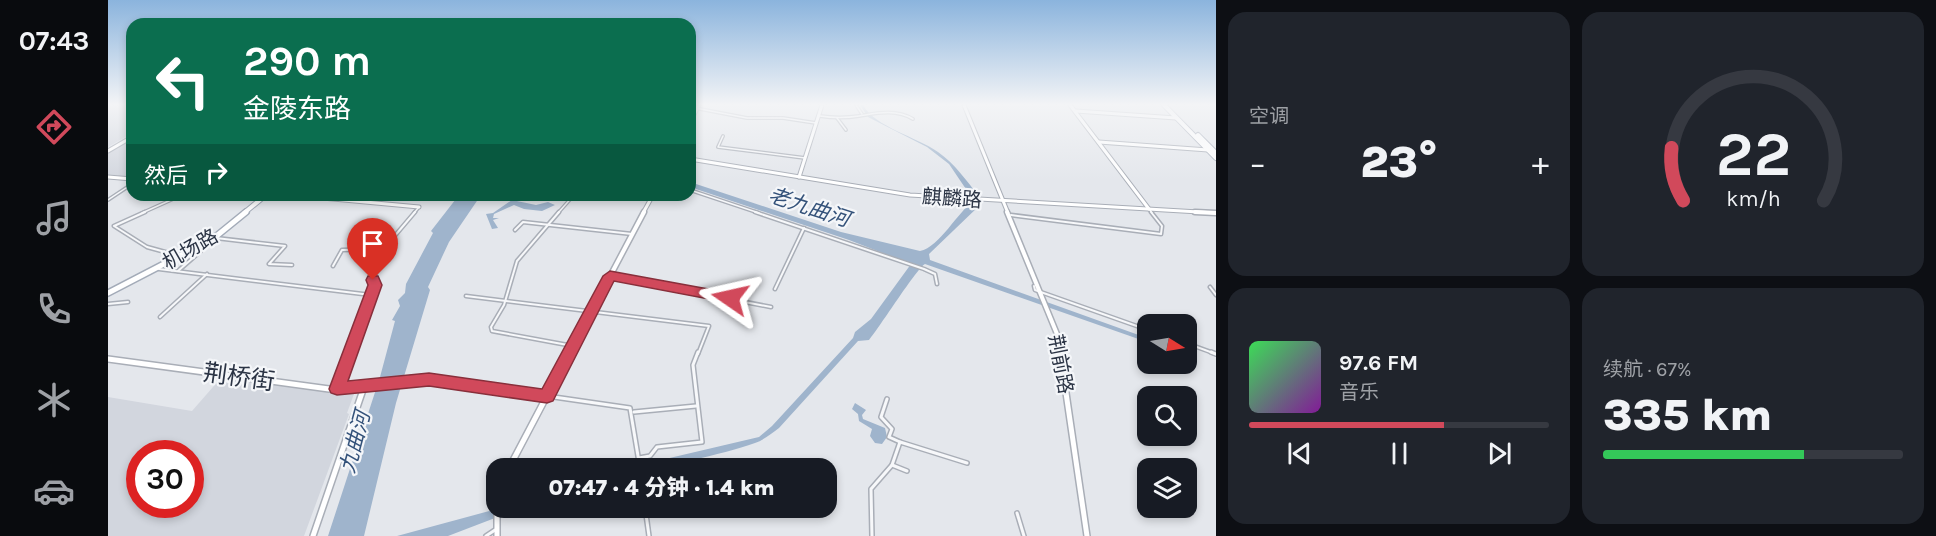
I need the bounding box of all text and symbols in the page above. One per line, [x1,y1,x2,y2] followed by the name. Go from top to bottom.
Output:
[19,25,89,57] text: 07:43
[243,36,371,86] text: 290 m
[144,42,222,120] icon: left
[243,93,351,125] text: 金陵东路
[1249,105,1289,128] text: 空调
[33,106,75,148] icon: directions
[1715,118,1791,191] text: 22
[1360,136,1438,188] text: 23°
[1249,144,1266,182] text: −
[1532,144,1549,182] text: +
[200,156,233,189] icon: right
[144,163,188,189] text: 然后
[765,183,856,233] water label: 老九曲河
[921,185,983,212] street label: 麒麟路
[1726,186,1780,211] text: km/h
[33,197,75,239] icon: music
[347,218,398,280] pin
[159,224,222,274] street label: 机场路
[356,227,389,260] icon: arrive
[698,266,762,330] position arrow
[33,288,75,330] icon: phone
[1137,314,1197,374] north arrow
[1137,314,1197,518] map controls
[1043,332,1078,396] street label: 荆前路
[1339,350,1418,376] text: 97.6 FM
[201,358,277,396] street label: 荆桥街
[1603,358,1691,381] text: 续航 · 67%
[33,379,75,421] icon: climate
[1339,381,1379,404] text: 音乐
[1137,386,1197,446] button: search
[1603,389,1772,441] text: 335 km
[335,405,376,476] water label: 九曲河
[1283,437,1316,470] icon: previous
[1383,437,1416,470] icon: pause
[1483,437,1516,470] icon: next
[126,440,204,518] speed limit sign: 30
[1137,458,1197,518] button: layers
[33,470,75,512] icon: car
[548,475,775,501] text: 07:47 · 4 分钟 · 1.4 km

